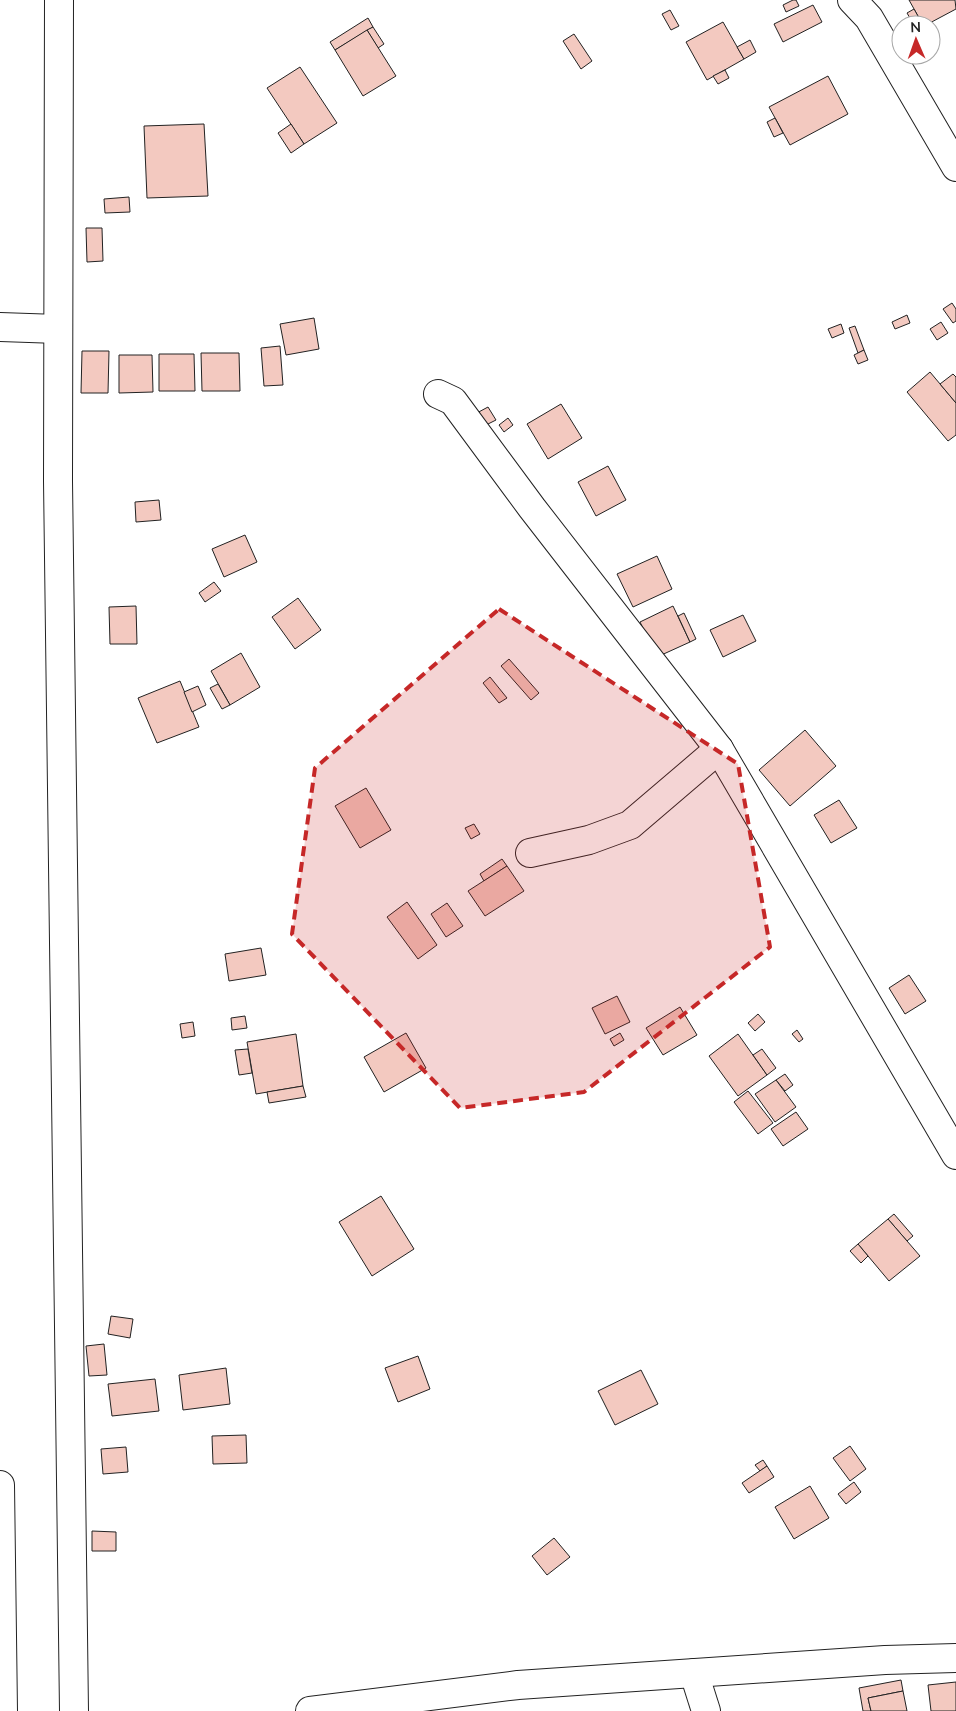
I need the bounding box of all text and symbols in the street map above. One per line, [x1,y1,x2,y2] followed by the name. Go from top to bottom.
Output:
[891,15,941,65] north arrow
[910,18,921,36] text: N

